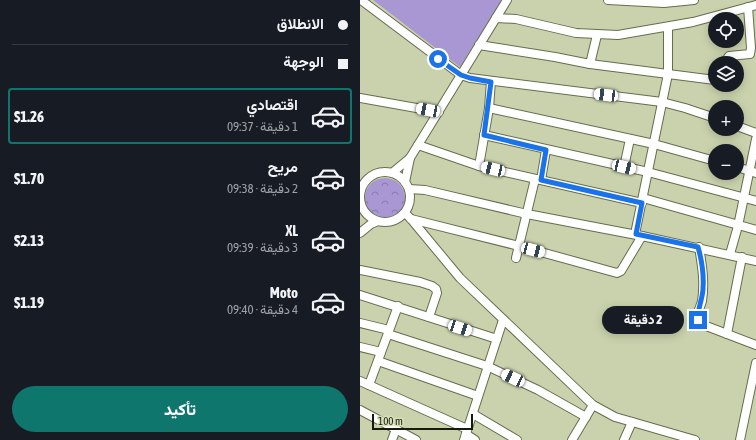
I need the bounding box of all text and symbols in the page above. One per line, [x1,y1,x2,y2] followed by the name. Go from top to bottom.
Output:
[708,12,744,180] map controls
[708,12,744,48] button: locate
[277,15,324,32] text: الانطلاق
[429,50,447,68] route start
[283,53,324,70] text: الوجهة
[708,56,744,92] button: layers
[593,88,619,102] car
[246,96,298,113] text: اقتصادي
[310,98,346,134] icon: car
[708,100,744,136] button: +
[415,102,441,118] car
[14,108,44,125] text: $1.26
[227,119,298,134] text: 1 دقيقة · 09:37
[708,144,744,180] button: −
[268,158,298,175] text: مريح
[611,158,637,176] car
[310,160,346,196] icon: car
[480,160,506,178] car
[14,170,44,187] text: $1.70
[227,181,298,196] text: 2 دقيقة · 09:38
[285,222,298,239] text: XL
[310,222,346,258] icon: car
[14,232,44,249] text: $2.13
[227,240,298,255] text: 3 دقيقة · 09:39
[520,241,546,259] car
[270,284,298,301] text: Moto
[310,284,346,320] icon: car
[14,294,44,311] text: $1.19
[227,302,298,317] text: 4 دقيقة · 09:40
[602,306,684,334] callout: 2 دقيقة
[689,311,707,329] route end
[624,312,662,327] text: 2 دقيقة
[447,319,473,337] car
[500,367,526,389] car
[12,386,348,432] button: تأكيد
[372,412,473,431] scale bar
[378,415,403,427] text: 100 m

